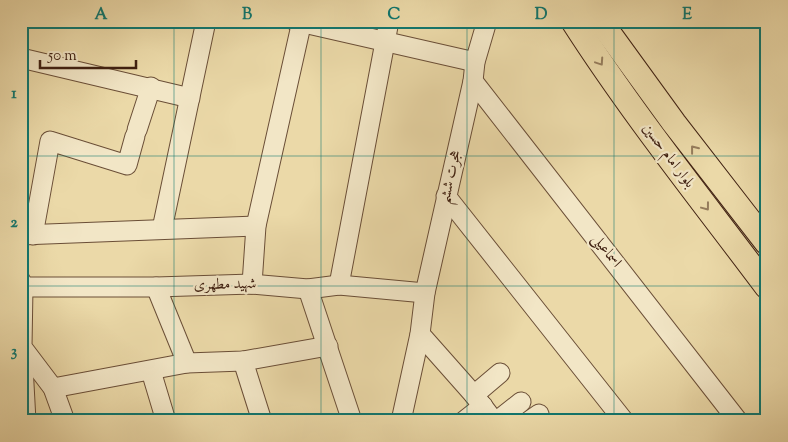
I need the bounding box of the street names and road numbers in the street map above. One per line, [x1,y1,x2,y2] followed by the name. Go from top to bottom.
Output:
[636,119,699,193] street label: بلوار امام حسین
[435,148,470,207] street label: هجرت ششم
[586,230,626,272] street label: اسماعیلی
[194,274,256,296] street label: شهید مطهری

